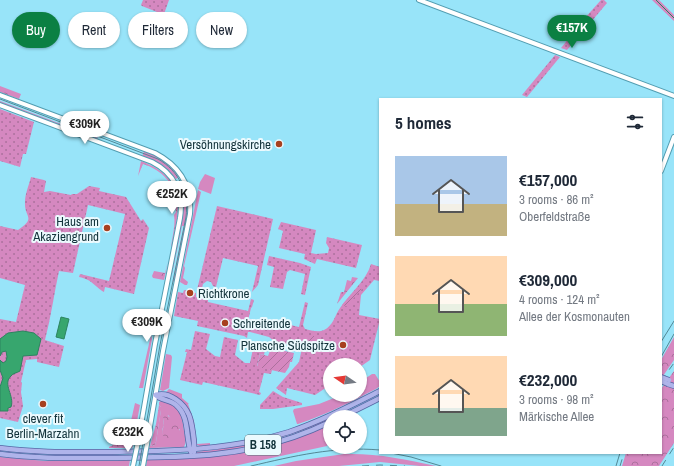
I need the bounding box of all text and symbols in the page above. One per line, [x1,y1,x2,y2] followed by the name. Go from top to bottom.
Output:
[12,12,60,48] chip: Buy
[68,12,120,48] chip: Rent
[128,12,188,48] chip: Filters
[196,12,247,48] chip: New
[544,15,600,49] pin: €157K
[556,19,588,36] text: €157K
[57,111,113,145] pin: €309K
[395,111,452,134] text: 5 homes
[624,111,646,133] icon: filters
[69,115,101,132] text: €309K
[180,136,271,153] place label: Versöhnungskirche
[274,139,284,149] marker: Versöhnungskirche
[519,168,577,191] text: €157,000
[427,172,475,220] icon: home
[144,181,200,215] pin: €252K
[156,185,188,202] text: €252K
[519,191,594,208] text: 3 rooms · 86 m²
[519,208,590,225] text: Oberfeldstraße
[32,213,99,245] place label: Haus am Akaziengrund
[102,223,112,233] marker: Haus am Akaziengrund
[519,268,577,291] text: €309,000
[427,272,475,320] icon: home
[198,285,250,302] place label: Richtkrone
[185,288,195,298] marker: Richtkrone
[519,291,600,308] text: 4 rooms · 124 m²
[519,308,630,325] text: Allee der Kosmonauten
[119,309,175,343] pin: €309K
[131,313,163,330] text: €309K
[233,315,291,332] place label: Schreitende
[220,318,230,328] marker: Schreitende
[241,337,335,354] place label: Plansche Südspitze
[338,340,348,350] marker: Plansche Südspitze
[323,358,367,402] north arrow
[323,358,367,454] map controls
[519,368,577,391] text: €232,000
[427,372,475,420] icon: home
[519,391,594,408] text: 3 rooms · 98 m²
[38,399,48,409] marker: clever fit Berlin-Marzahn
[519,408,594,425] text: Märkische Allee
[7,410,79,442] place label: clever fit Berlin-Marzahn
[323,410,367,454] button: locate
[100,419,156,453] pin: €232K
[112,423,144,440] text: €232K
[245,435,281,455] road number: B 158

